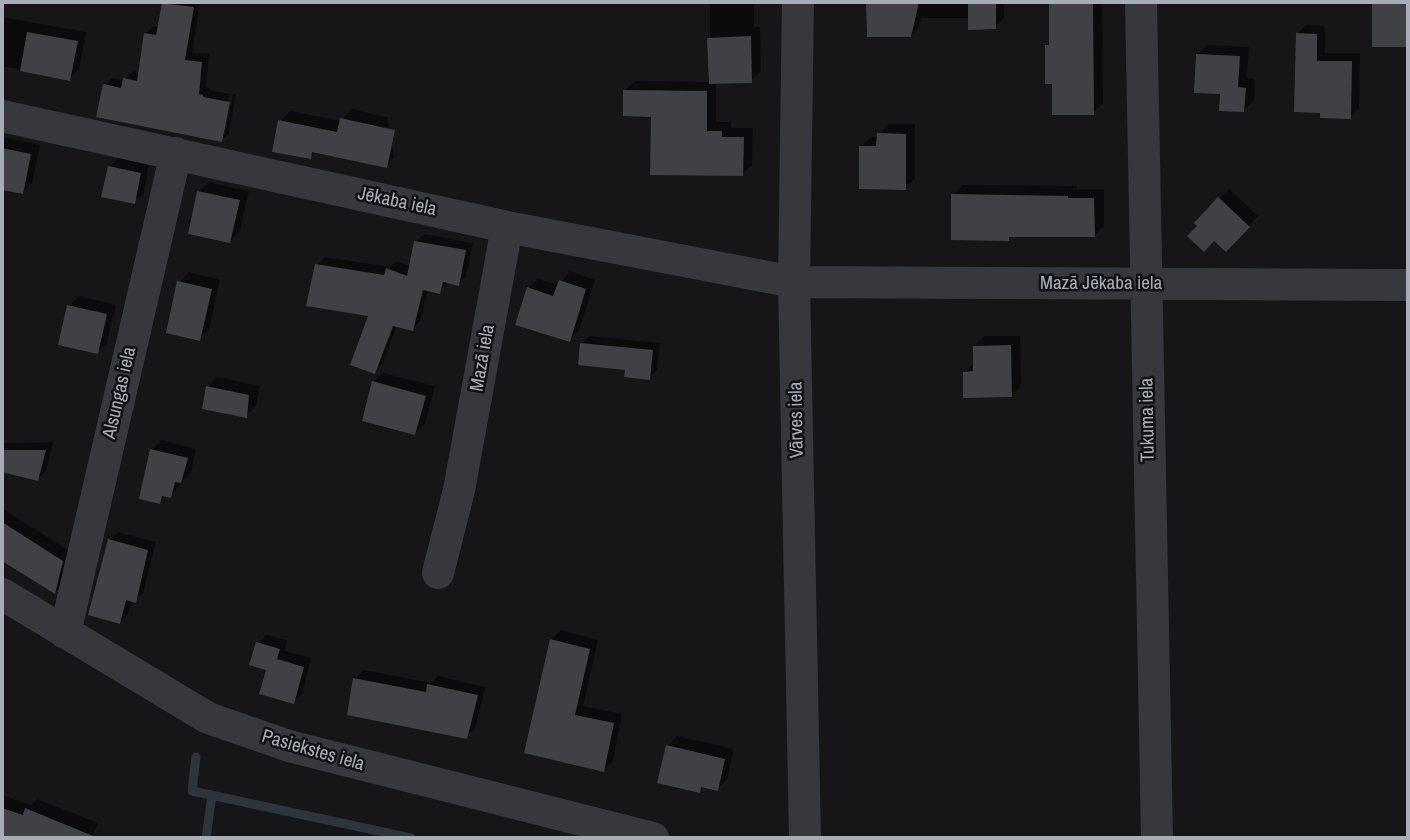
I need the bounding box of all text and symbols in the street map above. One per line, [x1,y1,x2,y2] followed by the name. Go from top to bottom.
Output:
[356,183,438,221] street label: Jēkaba iela
[1040,273,1162,295] street label: Mazā Jēkaba iela
[466,323,500,393] street label: Mazā iela
[98,345,142,441] street label: Alsungas iela
[1136,378,1160,462] street label: Tukuma iela
[785,381,809,459] street label: Vārves iela
[259,725,367,777] street label: Pasiekstes iela

